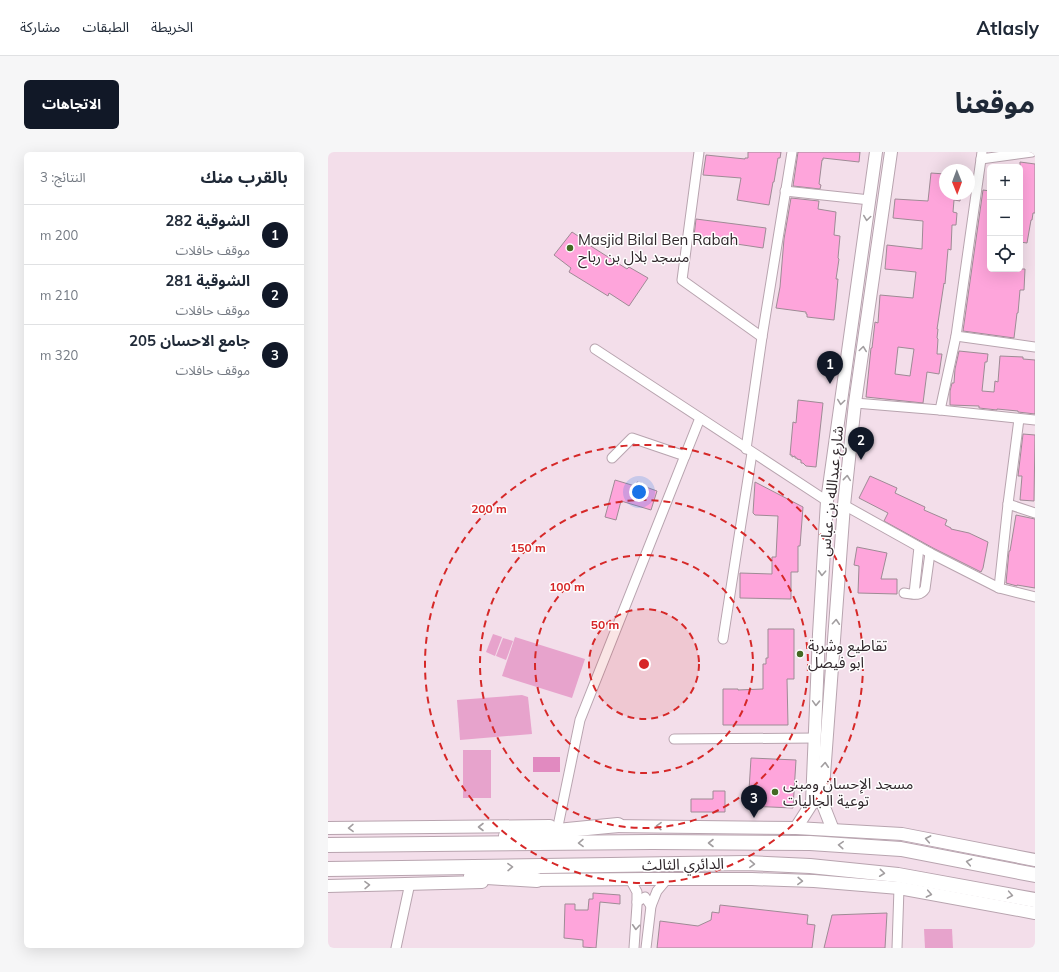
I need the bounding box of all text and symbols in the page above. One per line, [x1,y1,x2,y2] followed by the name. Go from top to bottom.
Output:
[976,16,1039,40] text: Atlasly
[20,18,60,36] text: مشاركة
[82,18,129,36] text: الطبقات
[151,18,193,36] text: الخريطة
[24,80,119,129] button: الاتجاهات
[955,85,1035,120] text: موقعنا
[939,164,975,200] north arrow
[987,164,1023,272] map controls
[987,164,1023,200] button: +
[200,166,288,187] text: بالقرب منك
[40,169,86,185] text: النتائج: 3
[987,200,1023,236] button: −
[165,211,250,230] text: الشوقية 282
[863,215,872,221] one-way arrow
[40,227,78,243] text: 200 m
[271,227,279,243] text: 1
[578,230,738,269] place label: Masjid Bilal Ben Rabah مسجد بلال بن رباح
[987,236,1023,272] button: locate
[176,242,250,258] text: موقف حافلات
[565,243,575,253] marker: Masjid Bilal Ben Rabah مسجد بلال بن رباح
[165,271,250,290] text: الشوقية 281
[40,287,78,303] text: 210 m
[271,287,279,303] text: 2
[176,302,250,318] text: موقف حافلات
[129,331,250,350] text: جامع الاحسان 205
[858,346,867,352] one-way arrow
[40,347,78,363] text: 320 m
[271,347,279,363] text: 3
[817,351,843,384] pin: 1
[176,362,250,378] text: موقف حافلات
[837,399,846,406] one-way arrow
[815,425,850,557] street label: شارع عبدالله بن عباس
[848,427,874,460] pin: 2
[842,475,851,481] one-way arrow
[629,482,649,502] your location
[471,501,507,516] text: 200 m
[510,540,546,555] text: 150 m
[818,570,827,576] one-way arrow
[549,579,585,594] text: 100 m
[591,617,619,632] text: 50 m
[831,619,840,625] one-way arrow
[808,636,887,672] place label: تقاطيع وشربة ابو فيصل
[795,649,805,659] marker: تقاطيع وشربة ابو فيصل
[637,657,651,671] centre of rings
[812,700,820,706] one-way arrow
[821,762,830,768] one-way arrow
[783,774,913,810] place label: مسجد الإحسان ومبنى توعية الجاليات
[741,785,767,818] pin: 3
[770,787,780,797] marker: مسجد الإحسان ومبنى توعية الجاليات
[478,822,484,831] one-way arrow
[656,822,662,830] one-way arrow
[348,824,354,832] one-way arrow
[925,836,931,844] one-way arrow
[578,839,584,847] one-way arrow
[708,839,714,847] one-way arrow
[838,841,844,850] one-way arrow
[642,854,724,877] street label: الدائري الثالث
[749,859,755,868] one-way arrow
[966,859,972,867] one-way arrow
[507,863,513,871] one-way arrow
[879,868,885,877] one-way arrow
[797,877,803,885] one-way arrow
[364,880,370,889] one-way arrow
[926,889,933,897] one-way arrow
[1007,891,1013,899] one-way arrow
[631,924,640,930] one-way arrow

